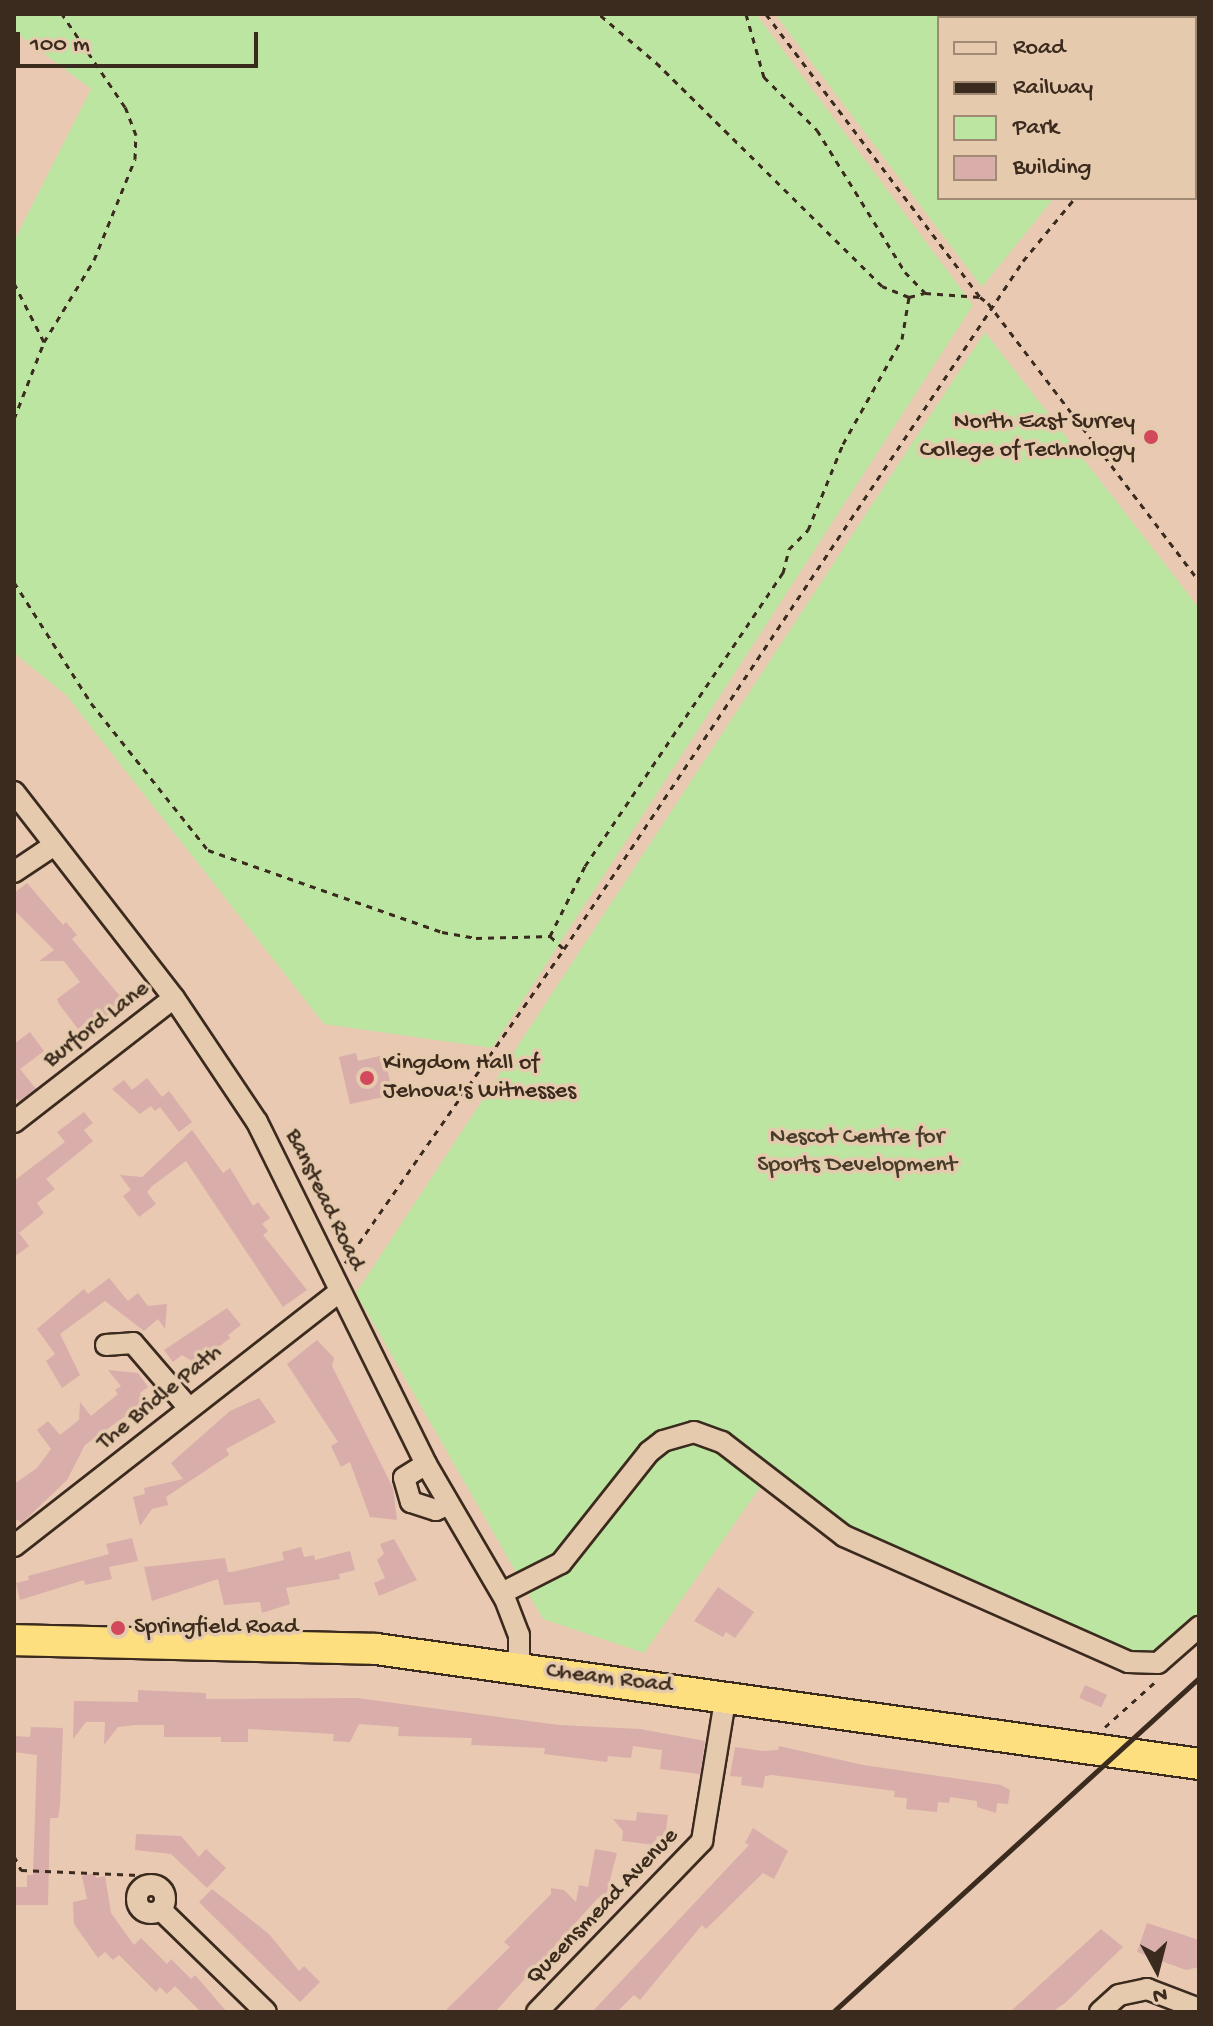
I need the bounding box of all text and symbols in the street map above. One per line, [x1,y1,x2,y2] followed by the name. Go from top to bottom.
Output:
[20,16,262,66] scale bar
[937,16,1197,200] legend
[30,31,90,60] text: 100 m
[1013,34,1065,63] text: Road
[1013,74,1093,103] text: Railway
[1013,114,1059,143] text: Park
[1013,154,1091,183] text: Building
[920,409,1135,465] place label: North East Surrey College of Technology
[1142,428,1160,446] marker: North East Surrey College of Technology
[38,975,156,1075] street label: Burford Lane
[383,1050,576,1106] place label: Kingdom Hall of Jehova's Witnesses
[358,1069,376,1087] marker: Kingdom Hall of Jehova's Witnesses
[757,1124,957,1180] park label: Nescot Centre for Sports Development
[277,1125,371,1275] street label: Banstead Road
[92,1339,228,1457] street label: The Bridle Path
[134,1614,298,1642] place label: Springfield Road
[109,1619,127,1637] marker: Springfield Road
[544,1657,674,1701] street label: Cheam Road
[521,1823,685,1991] street label: Queensmead Avenue
[1117,1930,1197,2010] north arrow
[1151,1980,1169,2008] text: N

